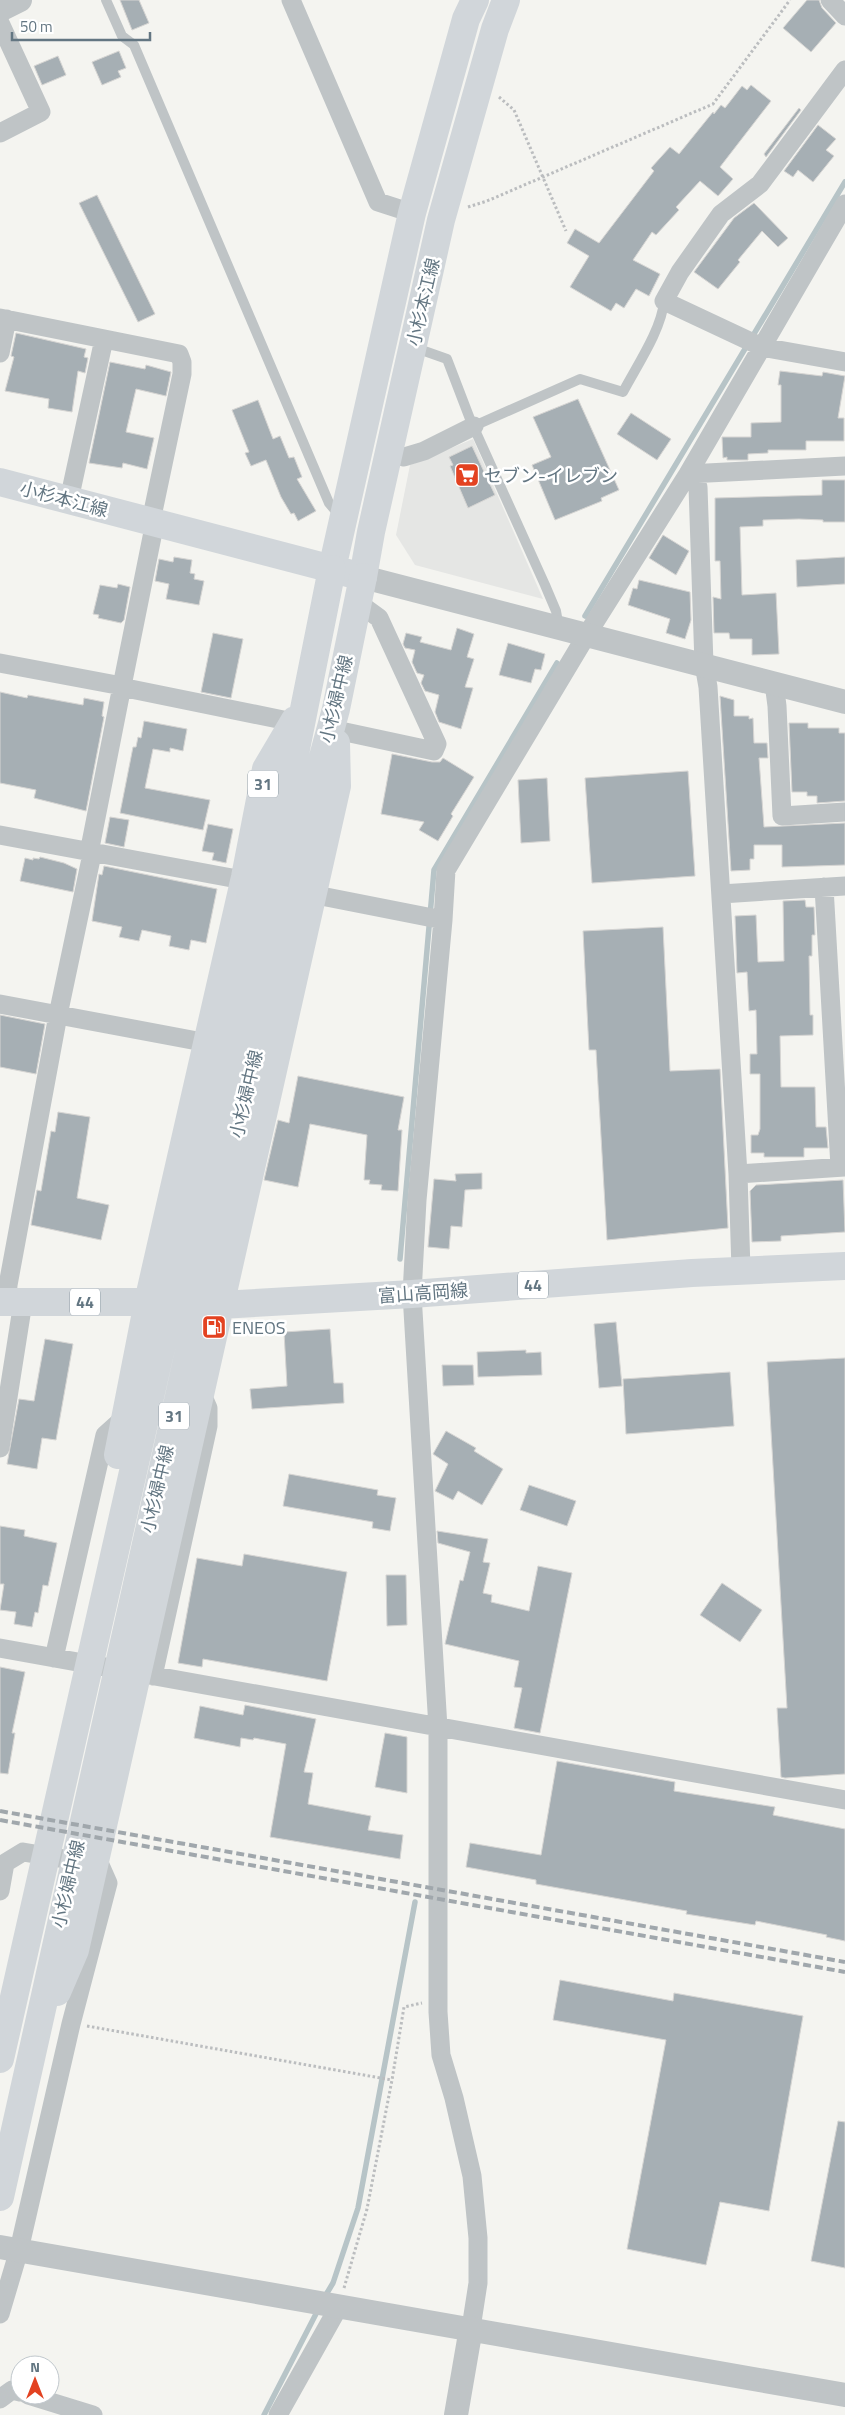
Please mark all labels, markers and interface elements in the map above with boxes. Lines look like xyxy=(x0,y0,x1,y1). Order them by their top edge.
scale bar xyxy=(12,10,150,42)
text: 50 m xyxy=(20,15,53,38)
street label: 小杉本江線 xyxy=(400,255,446,349)
supermarket icon: セブン-イレブン xyxy=(454,462,480,488)
place label: セブン-イレブン xyxy=(484,462,618,489)
street label: 小杉本江線 xyxy=(17,474,111,524)
street label: 小杉婦中線 xyxy=(313,652,359,746)
road number: 31 xyxy=(248,771,278,798)
street label: 小杉婦中線 xyxy=(223,1047,269,1141)
road number: 44 xyxy=(518,1272,548,1298)
street label: 富山高岡線 xyxy=(377,1276,469,1310)
road number: 44 xyxy=(70,1288,100,1315)
fuel station icon: ENEOS xyxy=(201,1314,227,1340)
place label: ENEOS xyxy=(232,1314,286,1341)
road number: 31 xyxy=(159,1402,189,1430)
street label: 小杉婦中線 xyxy=(134,1442,180,1536)
street label: 小杉婦中線 xyxy=(45,1837,91,1931)
north arrow xyxy=(10,2355,60,2405)
text: N xyxy=(30,2356,40,2377)

